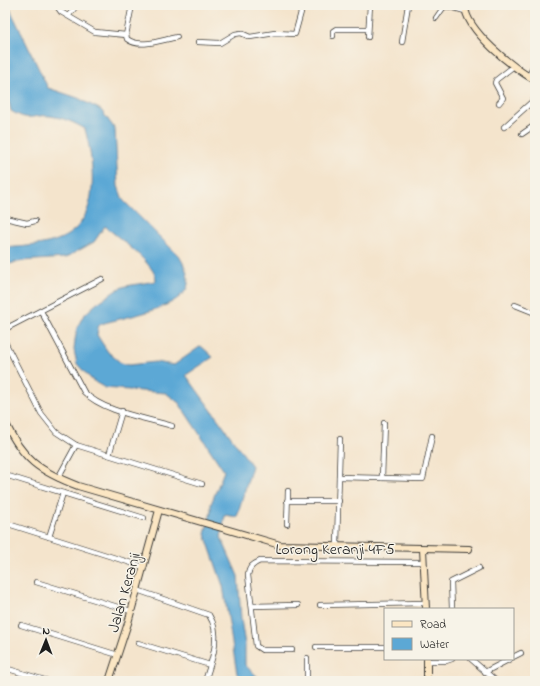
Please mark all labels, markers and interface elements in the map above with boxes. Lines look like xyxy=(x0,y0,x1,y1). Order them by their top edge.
street label: Lorong Keranji 4F5 xyxy=(275,538,395,562)
street label: Jalan Keranji xyxy=(102,550,148,635)
legend xyxy=(384,608,514,660)
text: Road xyxy=(420,616,446,634)
north arrow xyxy=(26,620,66,660)
text: N xyxy=(42,623,50,639)
text: Water xyxy=(420,636,449,654)

